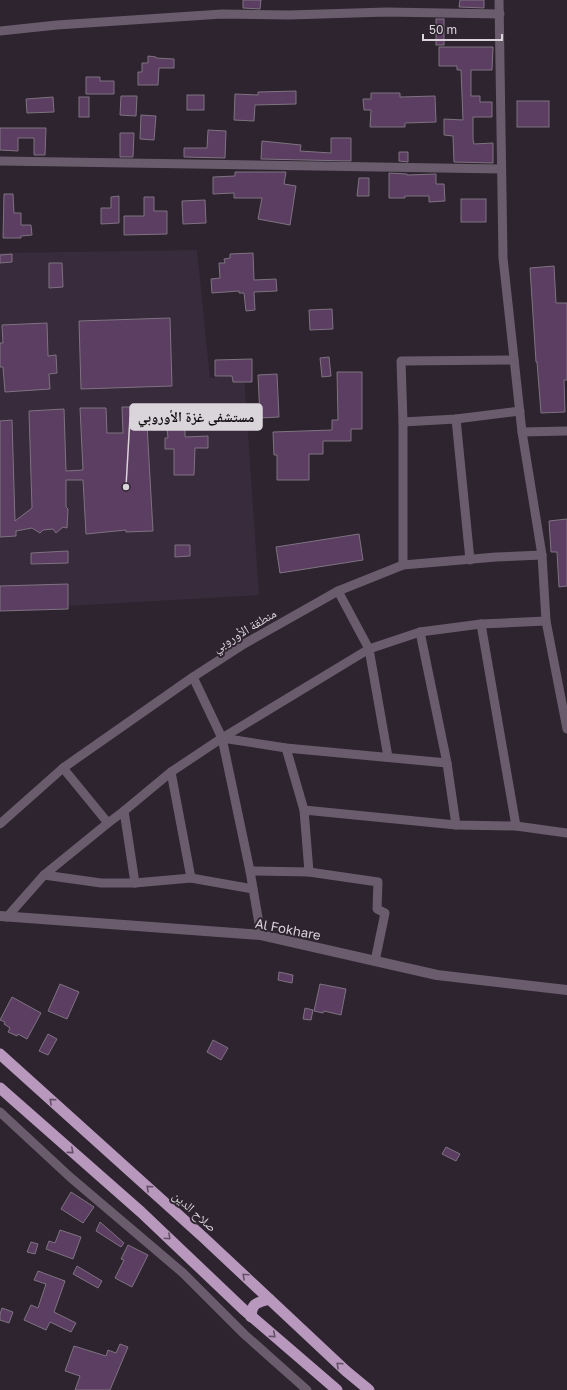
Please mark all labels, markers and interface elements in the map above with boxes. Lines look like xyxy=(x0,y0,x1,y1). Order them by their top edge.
scale bar xyxy=(423,16,502,42)
text: 50 m xyxy=(429,22,457,37)
callout: مستشفى غزة الأوروبي xyxy=(130,404,262,430)
text: مستشفى غزة الأوروبي xyxy=(138,408,254,428)
street label: منطقة الأوروبي xyxy=(209,605,281,658)
street label: Al Fokhare xyxy=(254,915,322,943)
one-way arrow xyxy=(49,1098,57,1106)
one-way arrow xyxy=(66,1146,74,1153)
one-way arrow xyxy=(146,1186,153,1193)
street label: صلاح الدين xyxy=(168,1187,220,1236)
one-way arrow xyxy=(163,1232,171,1240)
one-way arrow xyxy=(242,1273,250,1280)
one-way arrow xyxy=(269,1331,276,1338)
one-way arrow xyxy=(337,1362,344,1369)

